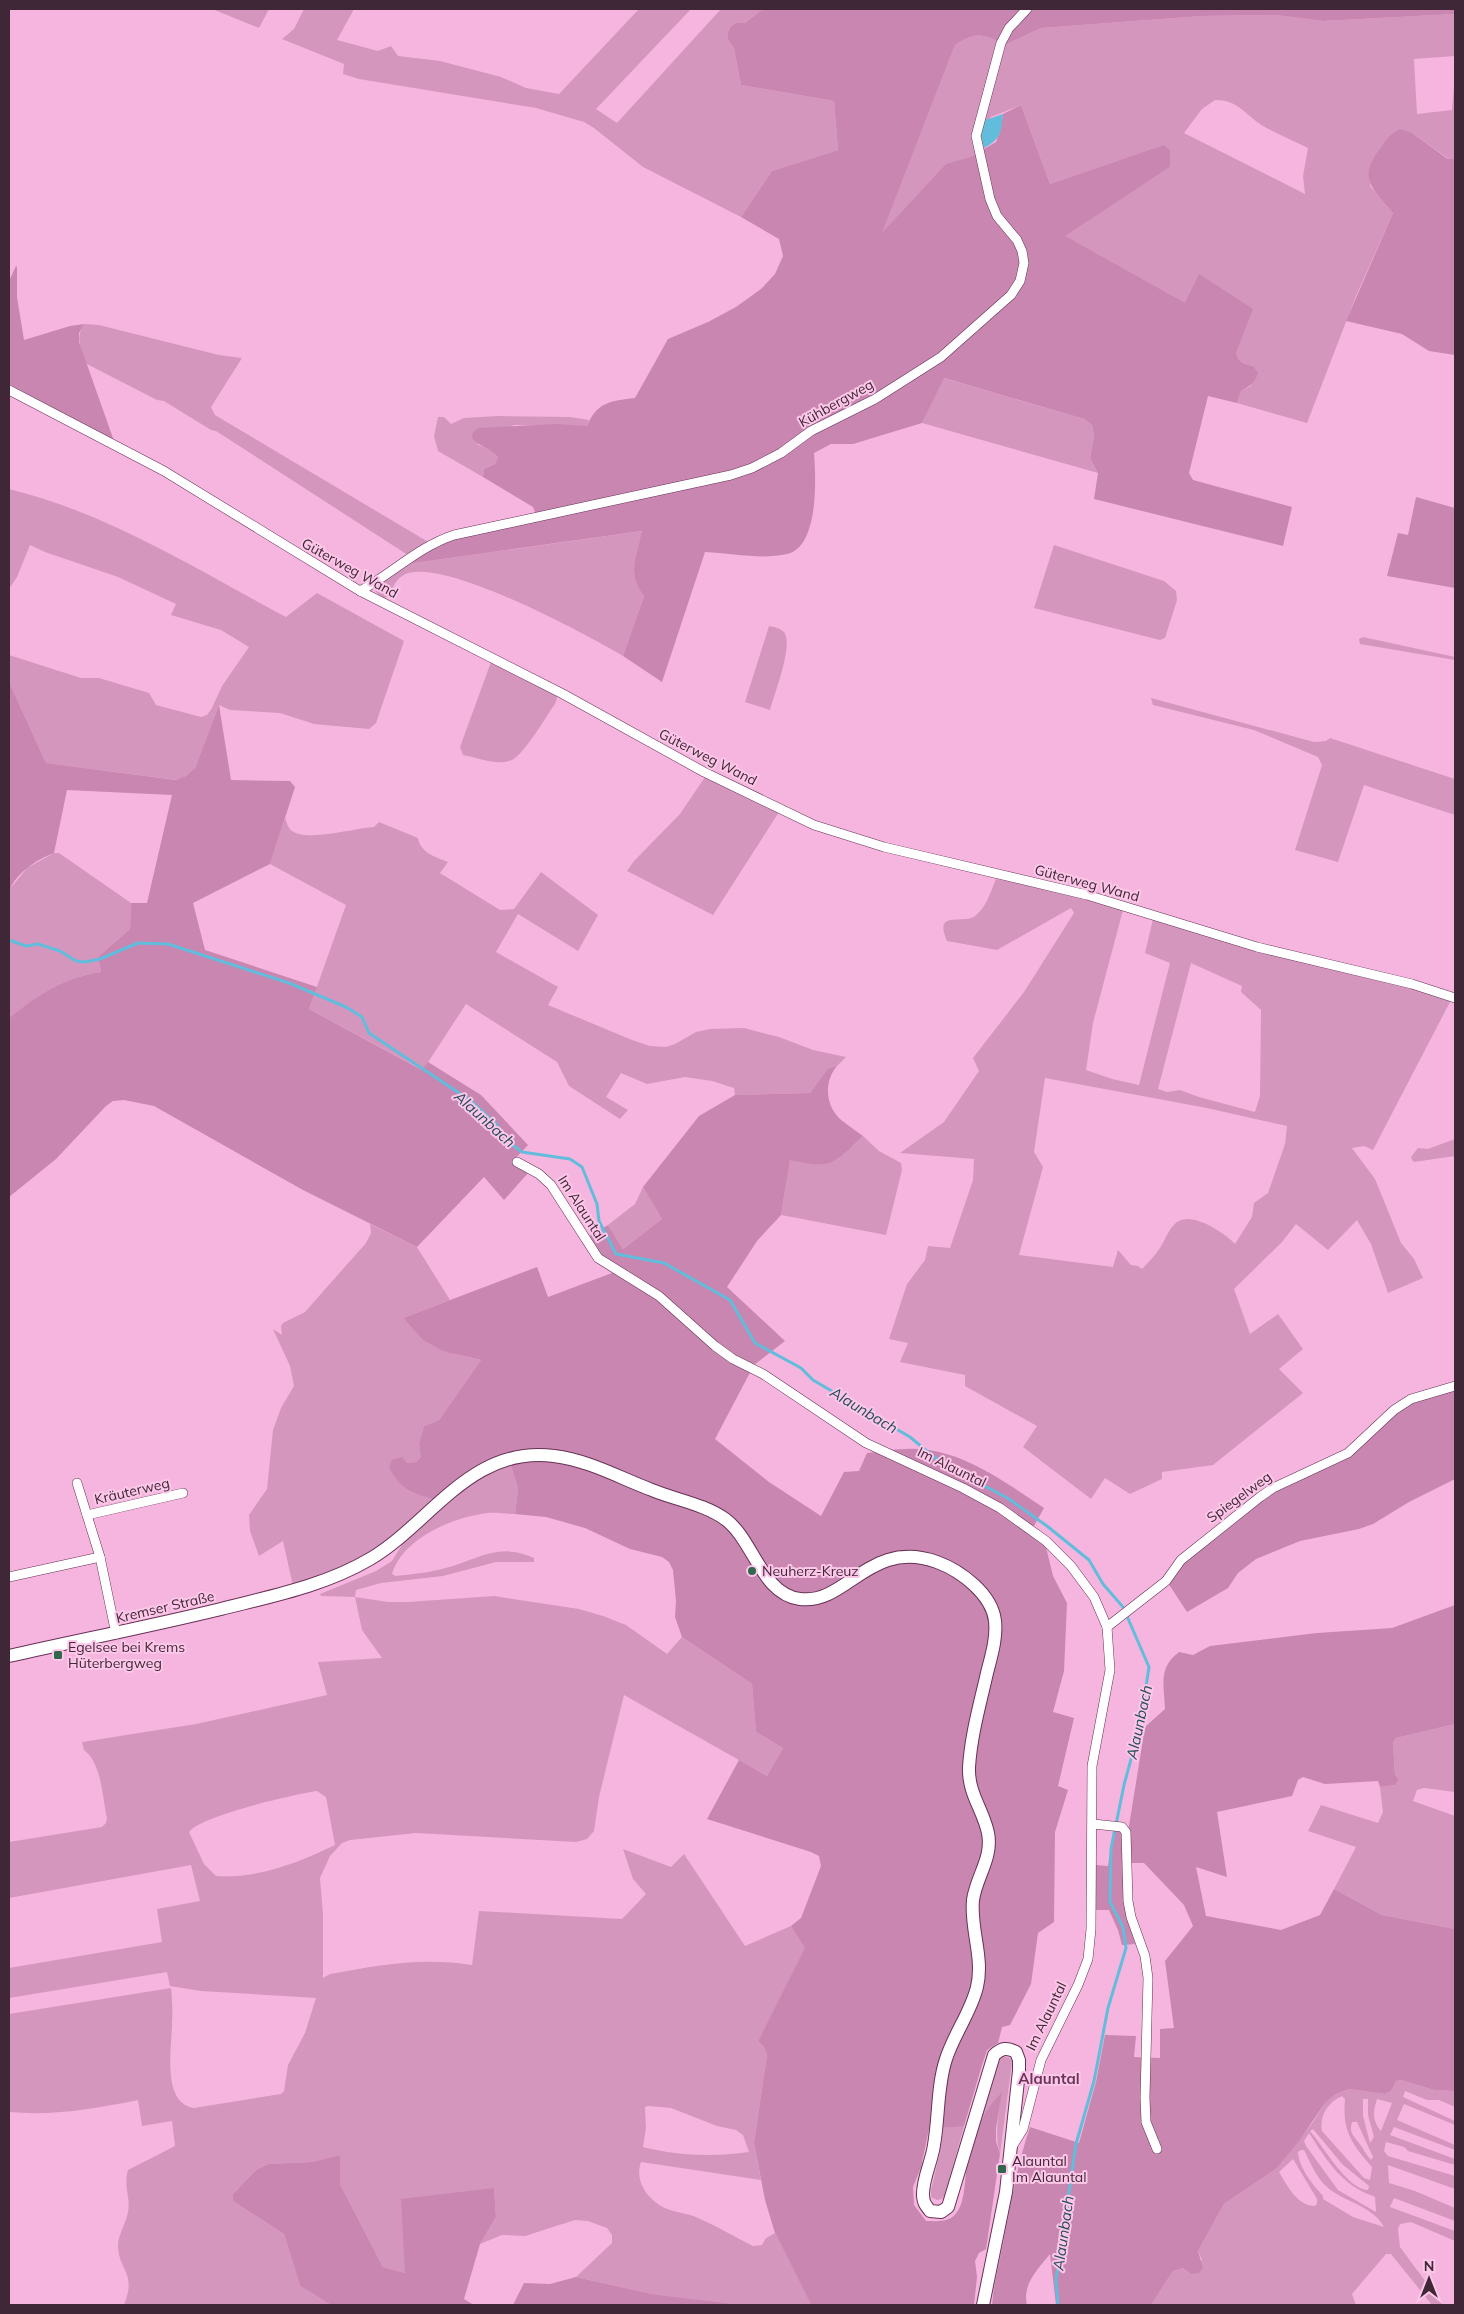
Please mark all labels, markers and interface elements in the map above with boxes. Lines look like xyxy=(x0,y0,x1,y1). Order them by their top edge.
street label: Kühbergweg xyxy=(796,375,876,431)
street label: Güterweg Wand xyxy=(298,534,402,602)
street label: Güterweg Wand xyxy=(656,725,760,789)
street label: Güterweg Wand xyxy=(1033,860,1141,906)
water label: Alaunbach xyxy=(450,1086,519,1151)
street label: Im Alauntal xyxy=(554,1172,610,1244)
water label: Alaunbach xyxy=(826,1382,901,1438)
street label: Im Alauntal xyxy=(915,1443,989,1491)
street label: Spiegelweg xyxy=(1203,1468,1275,1526)
street label: Kräuterweg xyxy=(93,1474,171,1508)
place label: Neuherz-Kreuz xyxy=(762,1562,859,1580)
marker: Neuherz-Kreuz xyxy=(746,1565,758,1577)
street label: Kremser Straße xyxy=(114,1587,216,1627)
place label: Egelsee bei Krems Hüterbergweg xyxy=(68,1638,185,1672)
marker: Egelsee bei Krems Hüterbergweg xyxy=(52,1649,64,1661)
water label: Alaunbach xyxy=(1122,1683,1156,1762)
street label: Im Alauntal xyxy=(1022,1979,1070,2053)
district label: Alauntal xyxy=(1018,2069,1080,2088)
place label: Alauntal Im Alauntal xyxy=(1012,2152,1087,2186)
marker: Alauntal Im Alauntal xyxy=(996,2163,1008,2175)
water label: Alaunbach xyxy=(1048,2194,1078,2273)
north arrow xyxy=(1404,2254,1454,2304)
text: N xyxy=(1424,2257,1434,2275)

